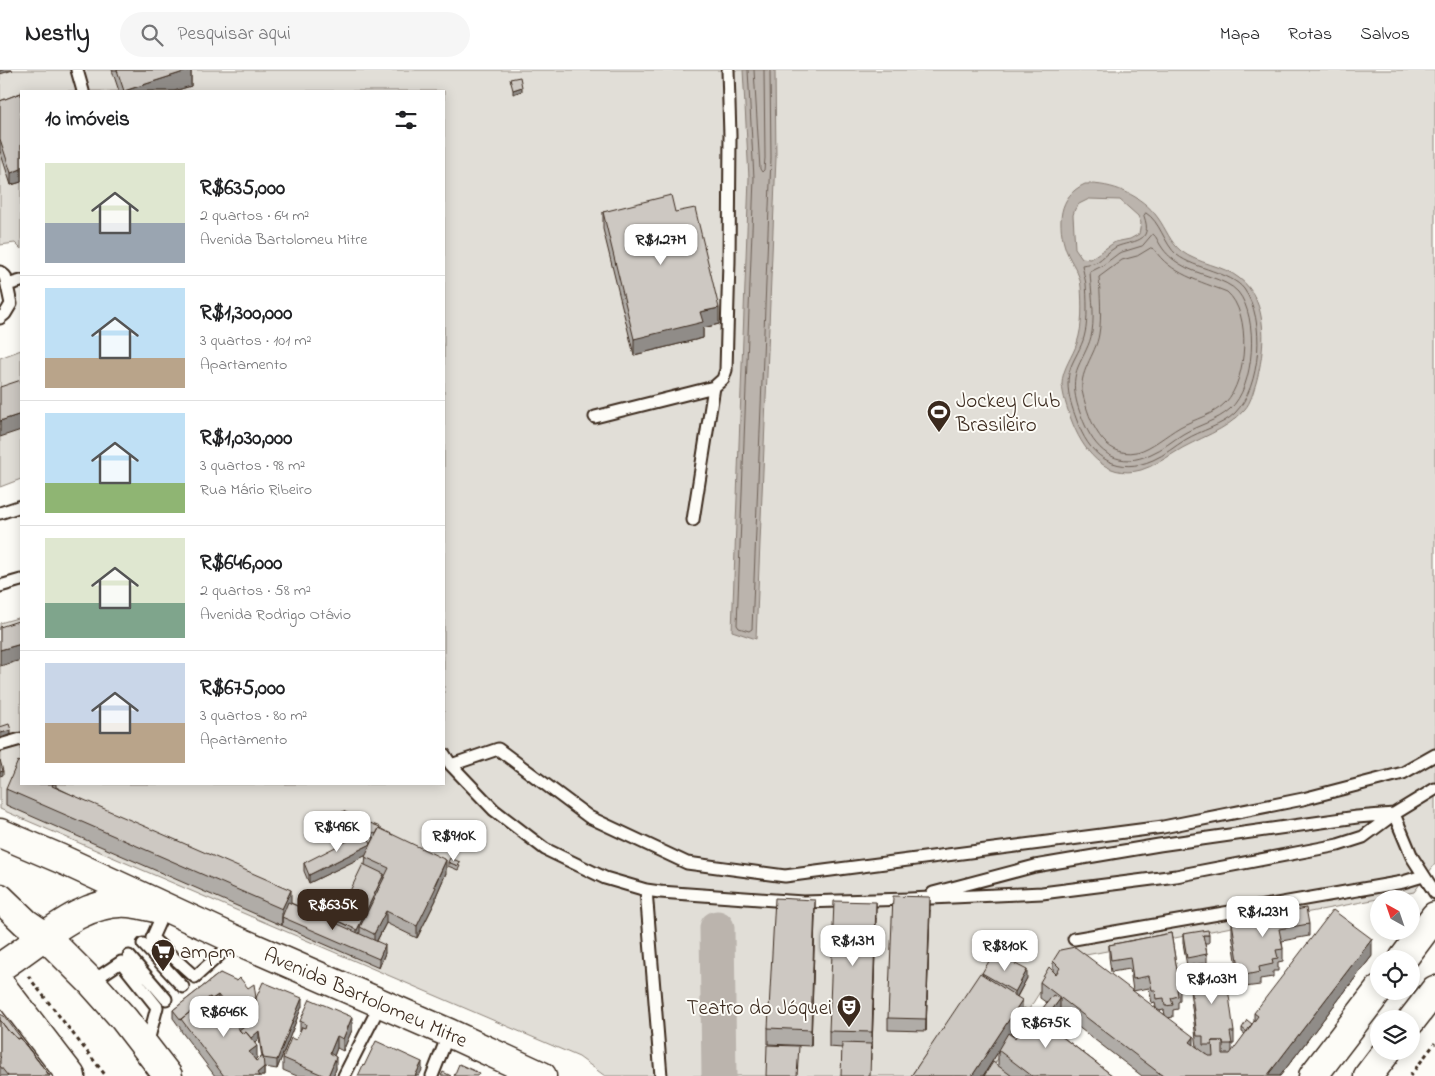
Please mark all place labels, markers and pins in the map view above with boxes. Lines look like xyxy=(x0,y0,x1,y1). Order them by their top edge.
pin: R$1.27M xyxy=(615,224,707,266)
place label: Jockey Club Brasileiro xyxy=(955,387,1060,441)
sports icon: Jockey Club Brasileiro xyxy=(926,399,952,433)
pin: R$496K xyxy=(296,810,378,853)
pin: R$910K xyxy=(413,820,495,862)
pin: R$635K xyxy=(292,888,374,931)
pin: R$1.23M xyxy=(1217,896,1309,938)
pin: R$1.3M xyxy=(812,924,894,967)
pin: R$810K xyxy=(964,930,1046,972)
supermarket icon: ampm xyxy=(150,938,176,972)
place label: ampm xyxy=(180,938,235,968)
pin: R$1.03M xyxy=(1166,962,1258,1005)
place label: Teatro do Jóquei xyxy=(686,994,832,1024)
theatre icon: Teatro do Jóquei xyxy=(836,994,862,1028)
pin: R$646K xyxy=(183,996,265,1038)
pin: R$675K xyxy=(1005,1006,1087,1049)

